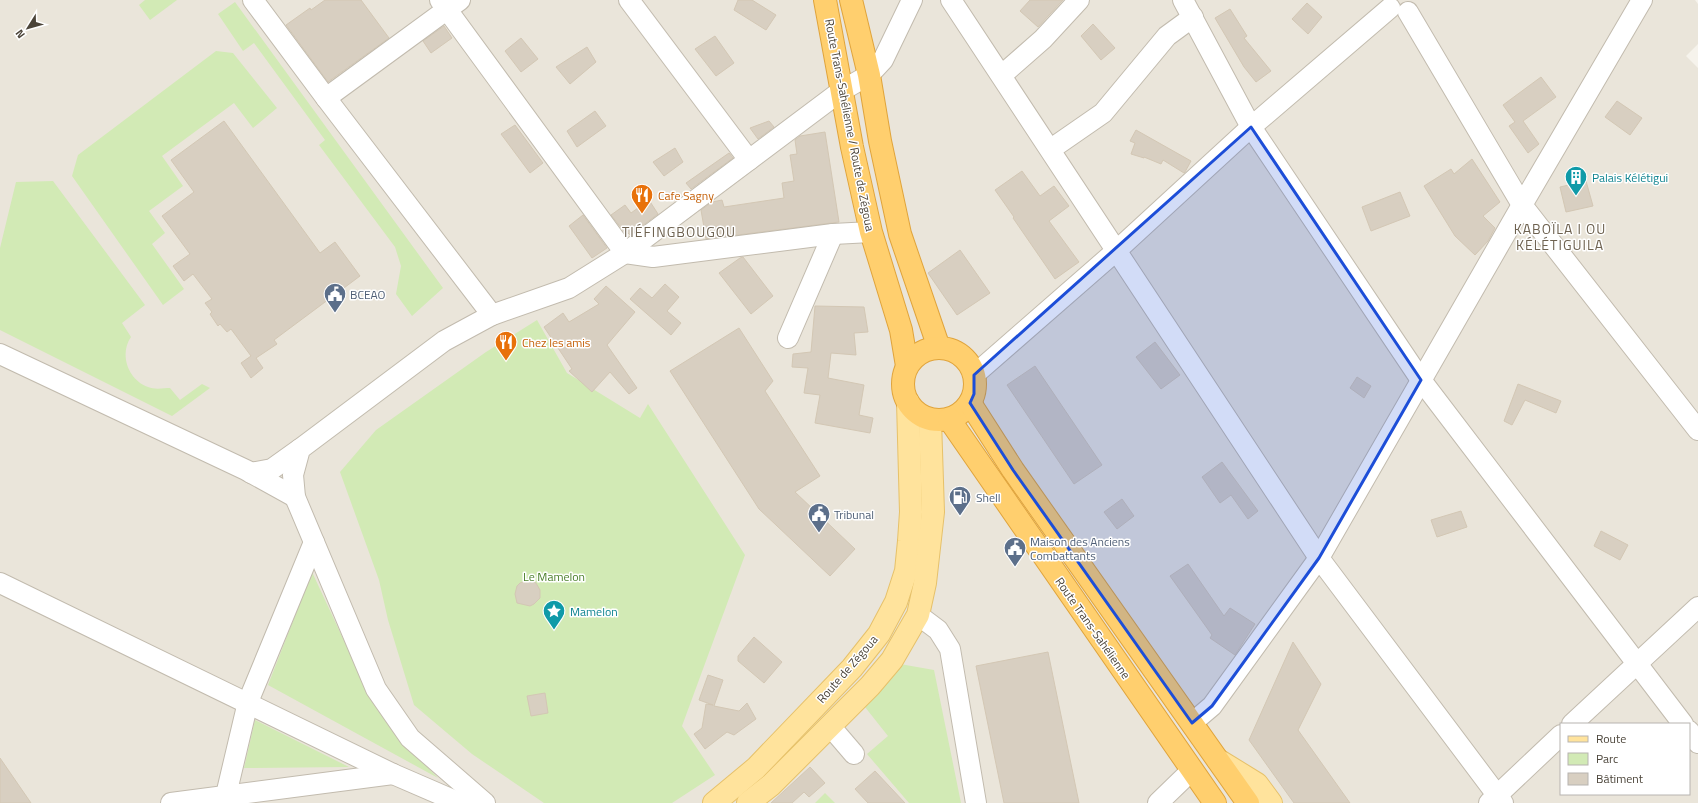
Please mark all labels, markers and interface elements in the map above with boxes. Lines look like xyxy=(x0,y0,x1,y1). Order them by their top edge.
north arrow xyxy=(8,8,48,48)
street label: Route Trans-Sahélienne / Route de Zégoua xyxy=(820,17,880,233)
text: N xyxy=(11,26,29,42)
building icon: Palais Kélétigui xyxy=(1563,164,1589,197)
place label: Palais Kélétigui xyxy=(1592,168,1668,187)
restaurant icon: Cafe Sagny xyxy=(629,182,655,215)
place label: Cafe Sagny xyxy=(658,186,714,205)
district label: KABOÏLA I OU KÉLÉTIGUILA xyxy=(1514,218,1606,255)
district label: TIÉFINGBOUGOU xyxy=(622,221,736,242)
public building icon: BCEAO xyxy=(322,281,348,314)
place label: BCEAO xyxy=(350,285,386,304)
restaurant icon: Chez les amis xyxy=(493,329,519,362)
place label: Chez les amis xyxy=(522,333,591,352)
fuel station icon: Shell xyxy=(947,484,973,517)
place label: Shell xyxy=(976,488,1001,507)
public building icon: Tribunal xyxy=(806,501,832,534)
place label: Tribunal xyxy=(834,505,874,524)
place label: Maison des Anciens Combattants xyxy=(1030,532,1130,565)
public building icon: Maison des Anciens Combattants xyxy=(1002,535,1028,568)
park label: Le Mamelon xyxy=(523,567,585,586)
street label: Route Trans-Sahélienne xyxy=(1051,573,1135,683)
place icon: Mamelon xyxy=(541,598,567,631)
place label: Mamelon xyxy=(570,602,618,621)
street label: Route de Zégoua xyxy=(812,631,882,707)
legend xyxy=(1560,723,1690,795)
text: Route xyxy=(1596,729,1626,748)
text: Parc xyxy=(1596,749,1618,768)
text: Bâtiment xyxy=(1596,769,1644,788)

